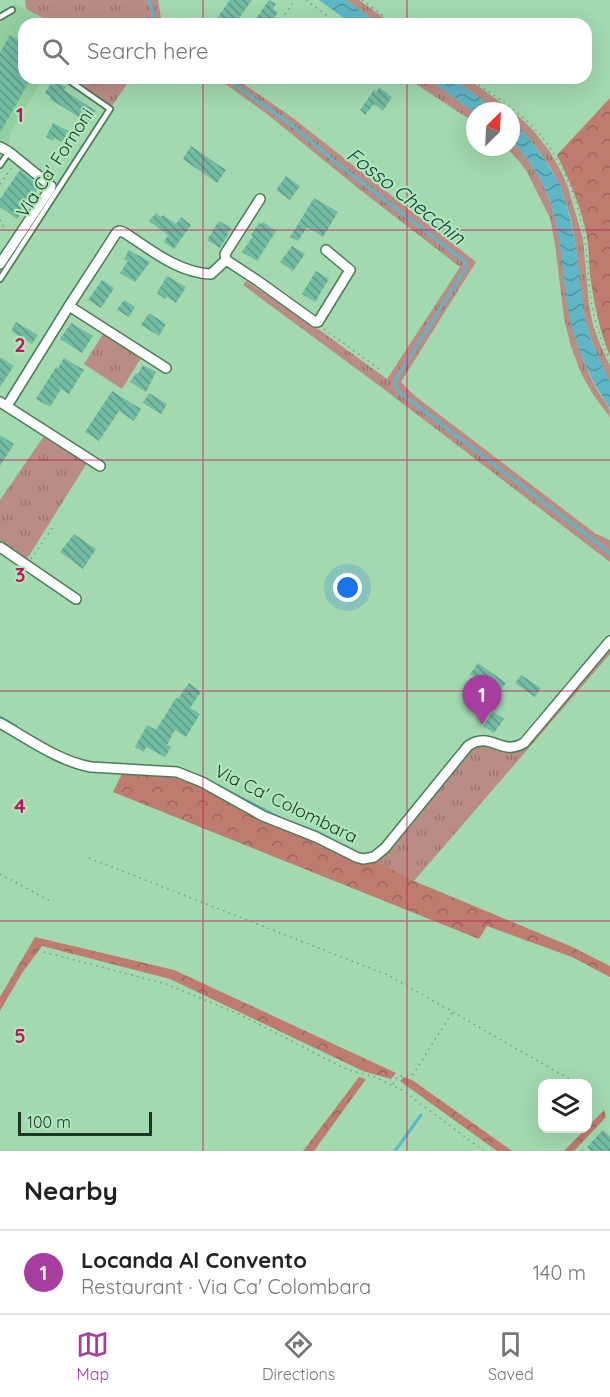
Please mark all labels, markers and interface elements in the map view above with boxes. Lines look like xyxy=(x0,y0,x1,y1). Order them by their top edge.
search box xyxy=(18,18,592,84)
icon: search xyxy=(39,35,72,68)
text: Search here xyxy=(87,37,208,65)
text: 1 xyxy=(16,102,24,127)
north arrow xyxy=(466,102,520,156)
street label: Via Ca' Fornoni xyxy=(11,104,99,222)
water label: Fosso Checchin xyxy=(342,142,471,250)
text: 2 xyxy=(14,332,26,357)
text: 3 xyxy=(15,562,25,587)
your location xyxy=(333,573,362,602)
pin: 1 xyxy=(462,676,502,725)
street label: Via Ca' Colombara xyxy=(211,759,361,848)
text: 4 xyxy=(14,793,26,818)
text: 5 xyxy=(14,1023,26,1048)
map controls xyxy=(538,1079,592,1133)
button: layers xyxy=(538,1079,592,1133)
scale bar xyxy=(18,1109,152,1136)
text: 100 m xyxy=(27,1112,71,1132)
text: Nearby xyxy=(24,1174,118,1207)
text: Locanda Al Convento xyxy=(81,1246,307,1274)
text: 1 xyxy=(40,1260,47,1285)
text: 140 m xyxy=(533,1260,586,1285)
text: Restaurant · Via Ca' Colombara xyxy=(81,1274,371,1299)
tab: Map xyxy=(76,1328,109,1384)
tab: Directions xyxy=(262,1328,335,1384)
tab: Saved xyxy=(488,1328,534,1384)

